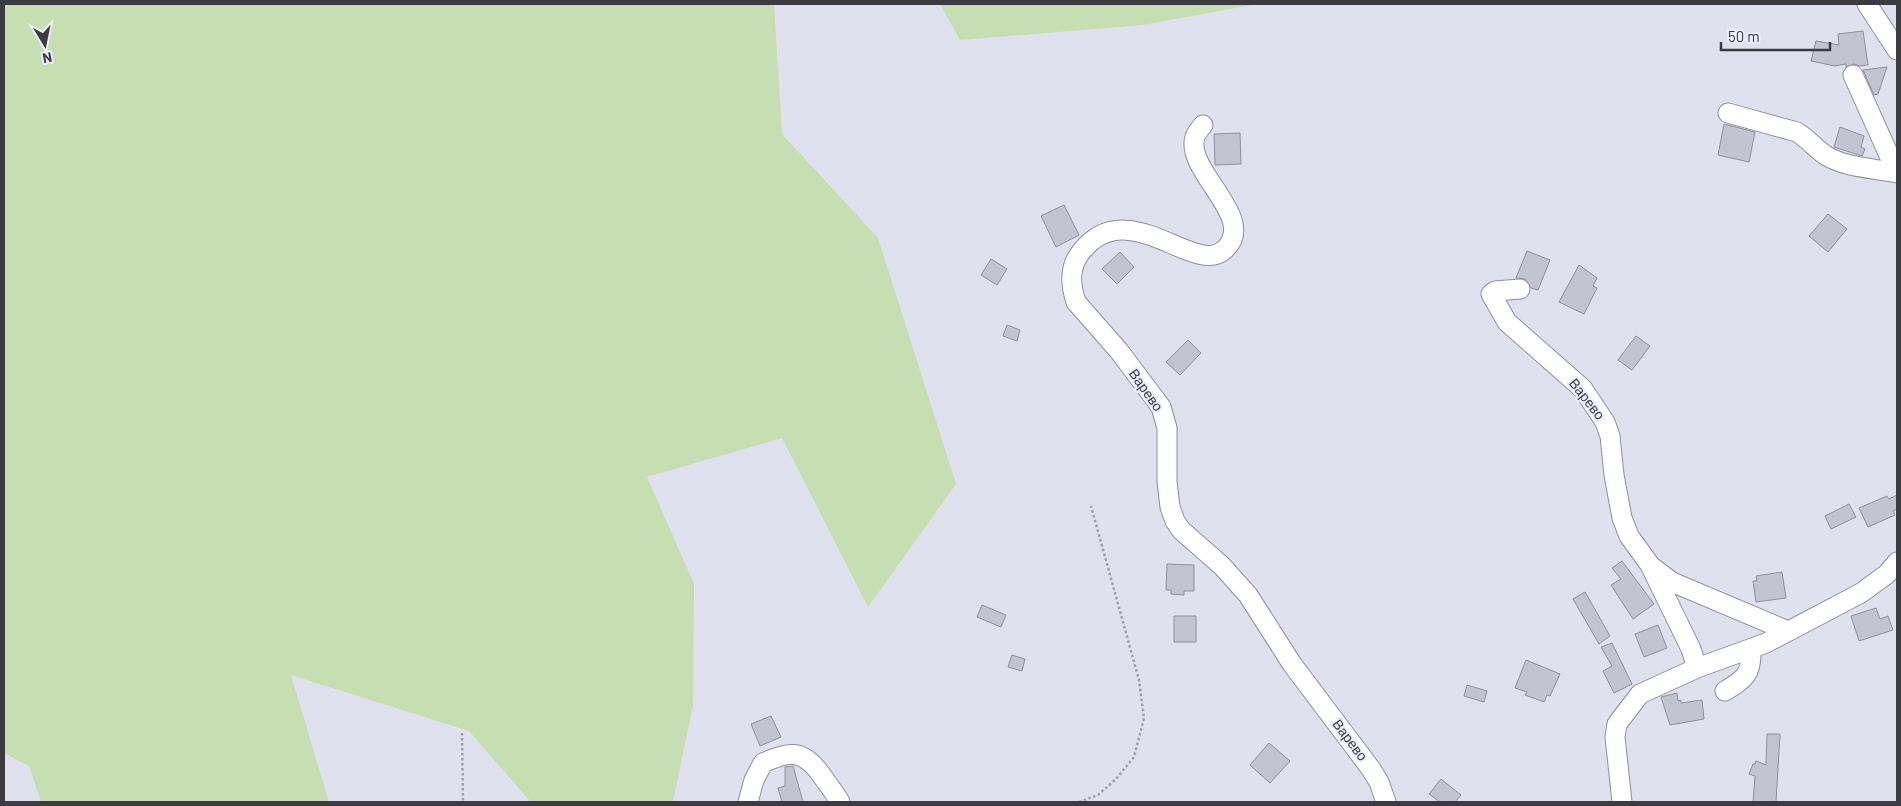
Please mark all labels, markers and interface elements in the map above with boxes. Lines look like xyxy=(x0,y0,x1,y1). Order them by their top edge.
north arrow xyxy=(20,20,70,70)
scale bar xyxy=(1721,20,1830,52)
text: 50 m xyxy=(1728,27,1760,45)
text: N xyxy=(41,49,53,67)
street label: Варево xyxy=(1126,365,1167,414)
street label: Варево xyxy=(1566,375,1609,423)
street label: Варево xyxy=(1329,716,1372,764)

